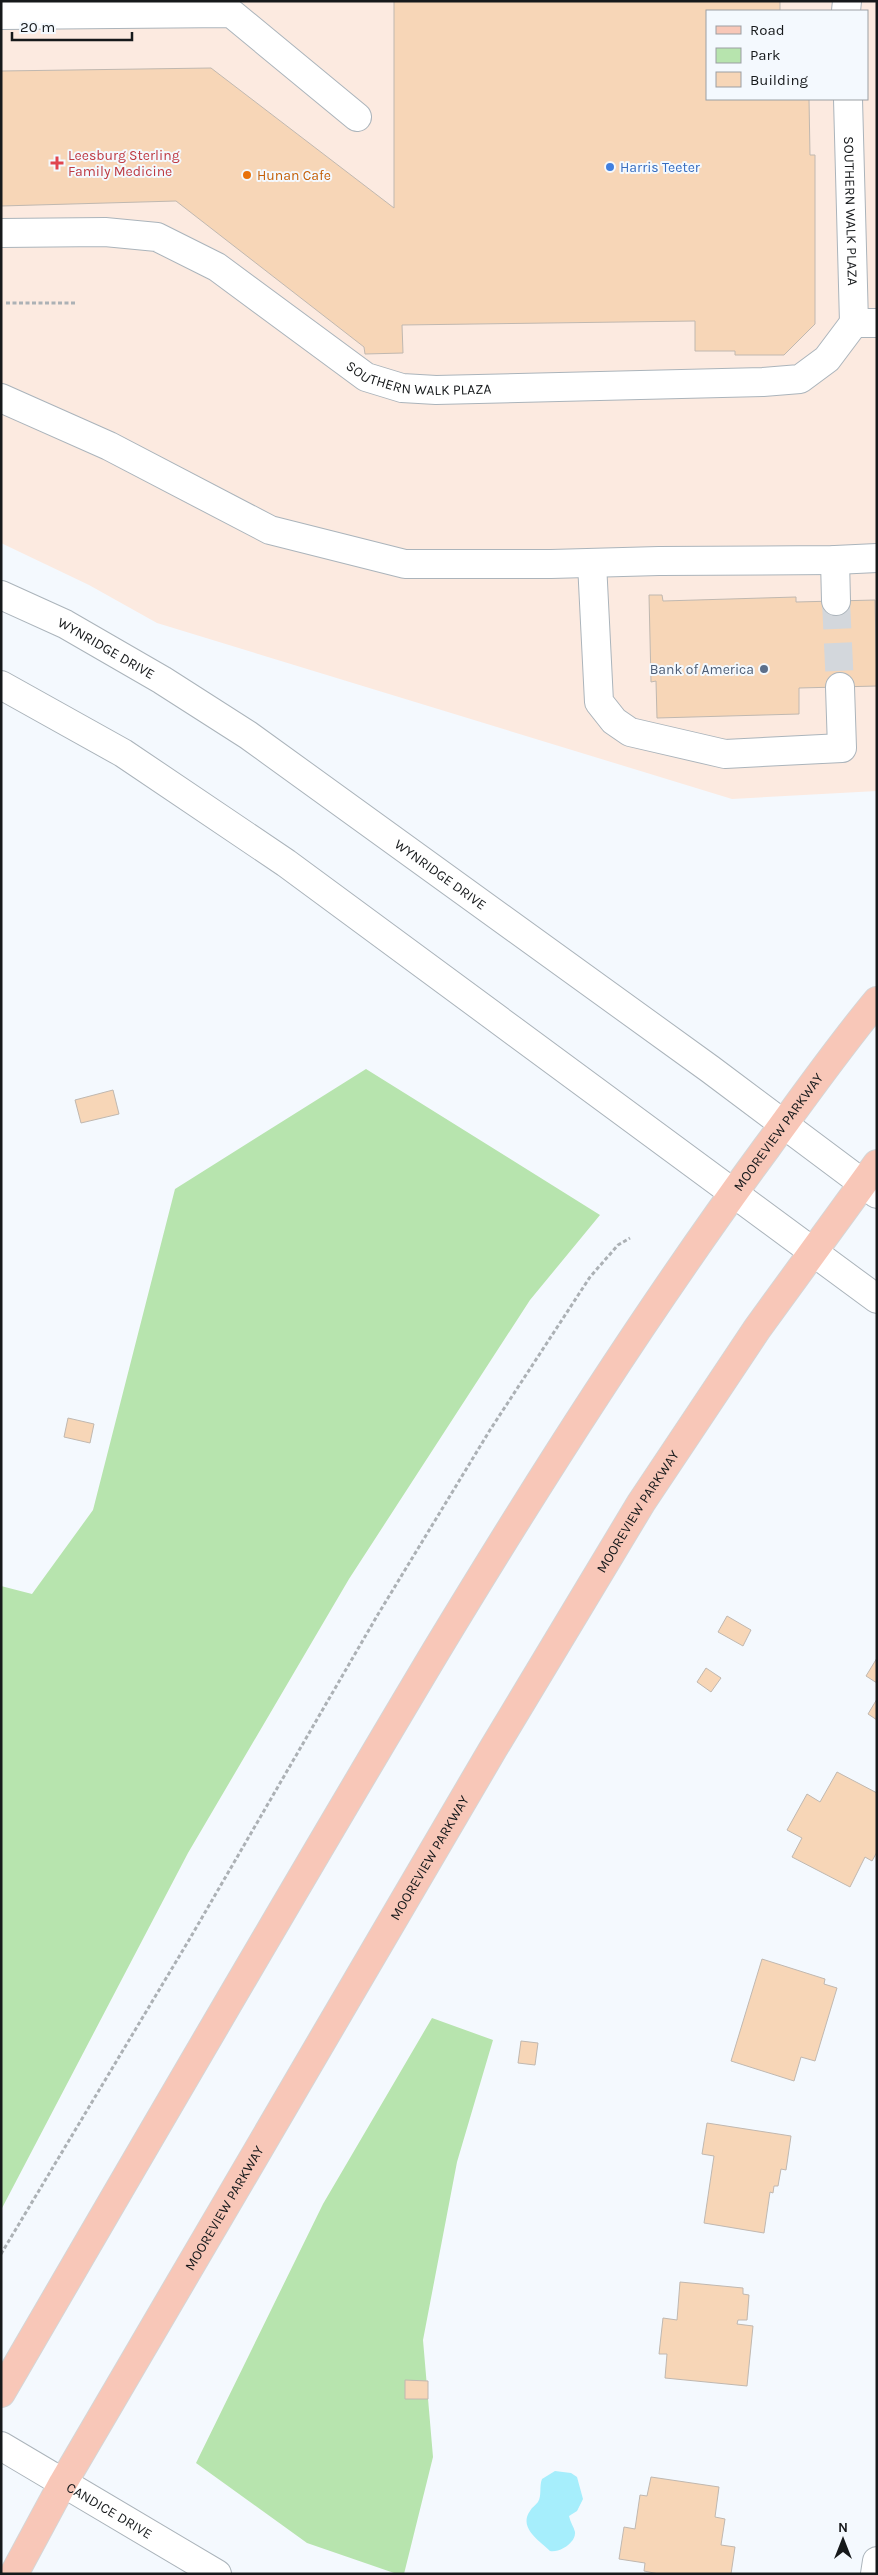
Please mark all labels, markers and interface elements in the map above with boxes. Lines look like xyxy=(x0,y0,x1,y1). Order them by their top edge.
scale bar xyxy=(12,10,132,42)
legend xyxy=(706,10,868,100)
text: 20 m xyxy=(20,18,55,36)
text: Road xyxy=(750,21,785,39)
text: Park xyxy=(750,46,780,64)
text: Building xyxy=(750,71,808,89)
street label: SOUTHERN WALK PLAZA xyxy=(840,136,861,286)
place label: Leesburg Sterling Family Medicine xyxy=(68,147,180,180)
marker: Leesburg Sterling Family Medicine xyxy=(50,156,64,170)
place label: Harris Teeter xyxy=(620,159,701,176)
marker: Harris Teeter xyxy=(604,161,616,173)
place label: Hunan Cafe xyxy=(257,167,331,184)
marker: Hunan Cafe xyxy=(241,169,253,181)
street label: SOUTHERN WALK PLAZA xyxy=(343,357,492,399)
street label: WYNRIDGE DRIVE xyxy=(55,613,158,683)
place label: Bank of America xyxy=(650,661,754,678)
marker: Bank of America xyxy=(758,663,770,675)
street label: WYNRIDGE DRIVE xyxy=(391,835,490,913)
street label: MOOREVIEW PARKWAY xyxy=(729,1069,827,1194)
street label: MOOREVIEW PARKWAY xyxy=(592,1447,682,1576)
street label: MOOREVIEW PARKWAY xyxy=(386,1792,473,1923)
street label: MOOREVIEW PARKWAY xyxy=(181,2142,267,2274)
street label: CANDICE DRIVE xyxy=(63,2478,155,2542)
north arrow xyxy=(818,2515,868,2565)
text: N xyxy=(838,2519,848,2536)

